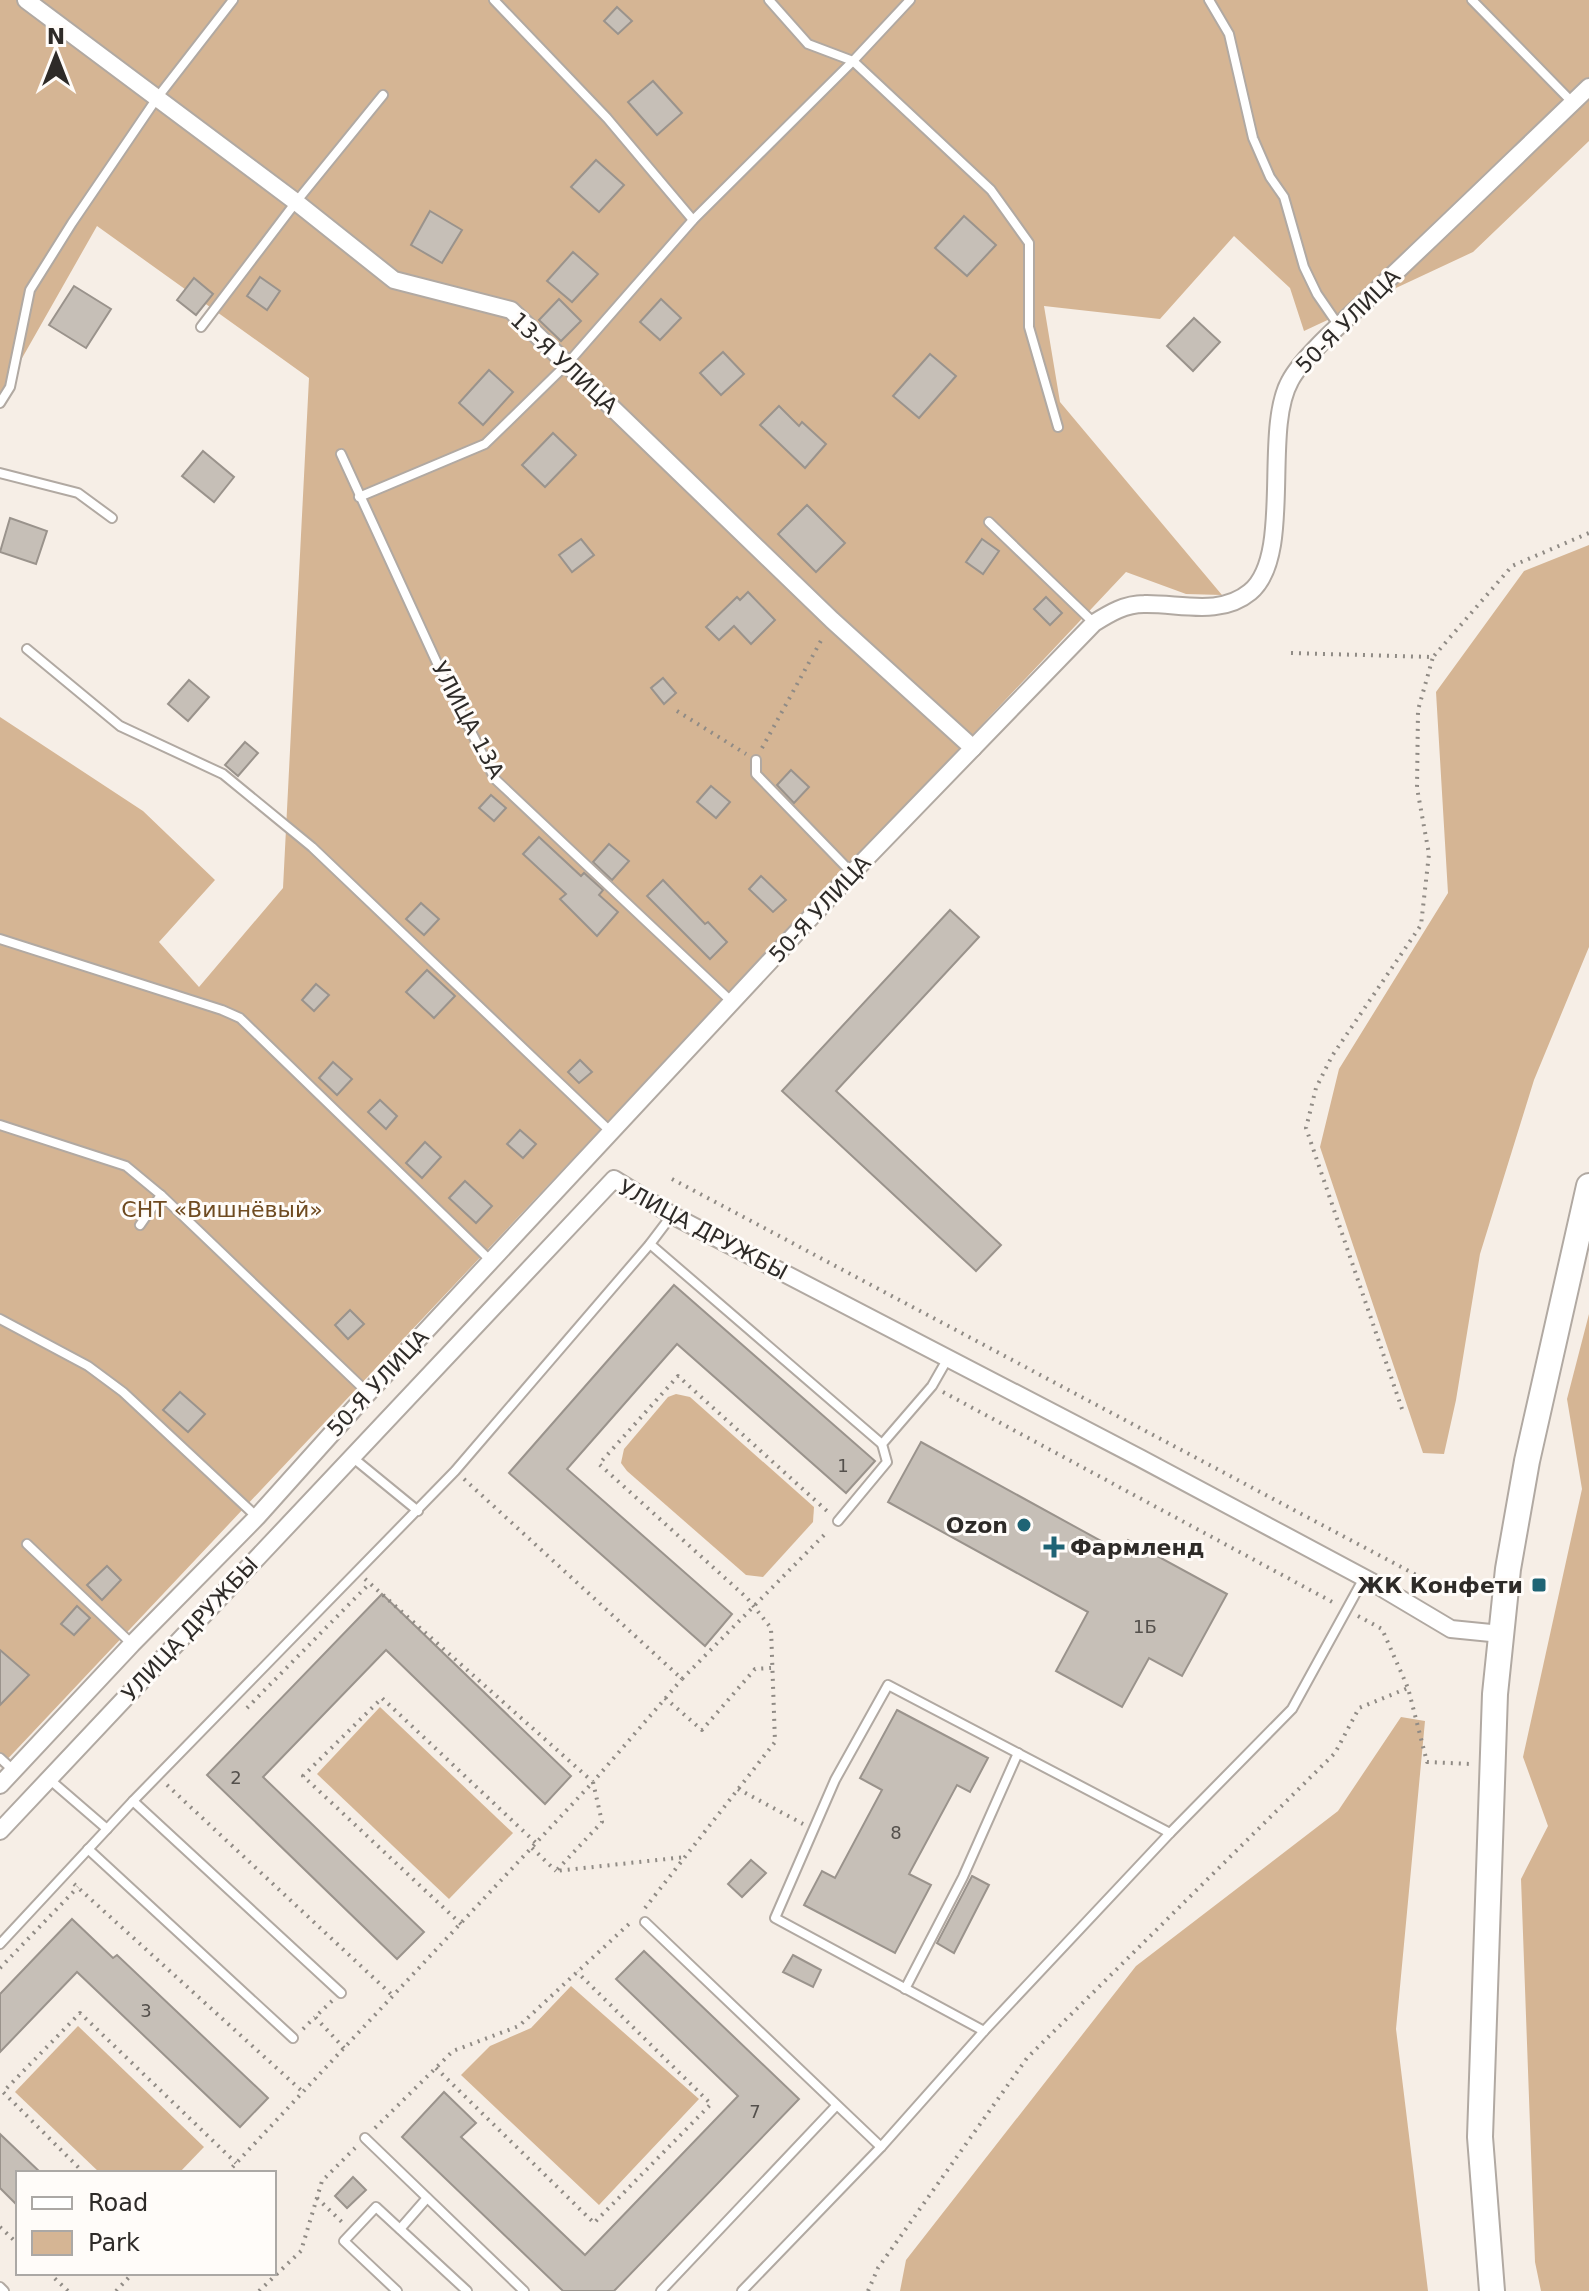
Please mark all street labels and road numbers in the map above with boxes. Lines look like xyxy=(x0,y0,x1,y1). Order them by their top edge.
street label: 50-Я УЛИЦА xyxy=(1291,264,1405,378)
street label: 13-Я УЛИЦА xyxy=(505,307,623,419)
street label: УЛИЦА 13А xyxy=(427,657,509,783)
street label: 50-Я УЛИЦА xyxy=(764,850,876,968)
street label: УЛИЦА ДРУЖБЫ xyxy=(614,1175,792,1285)
street label: 50-Я УЛИЦА xyxy=(322,1324,434,1442)
street label: УЛИЦА ДРУЖБЫ xyxy=(117,1552,263,1706)

